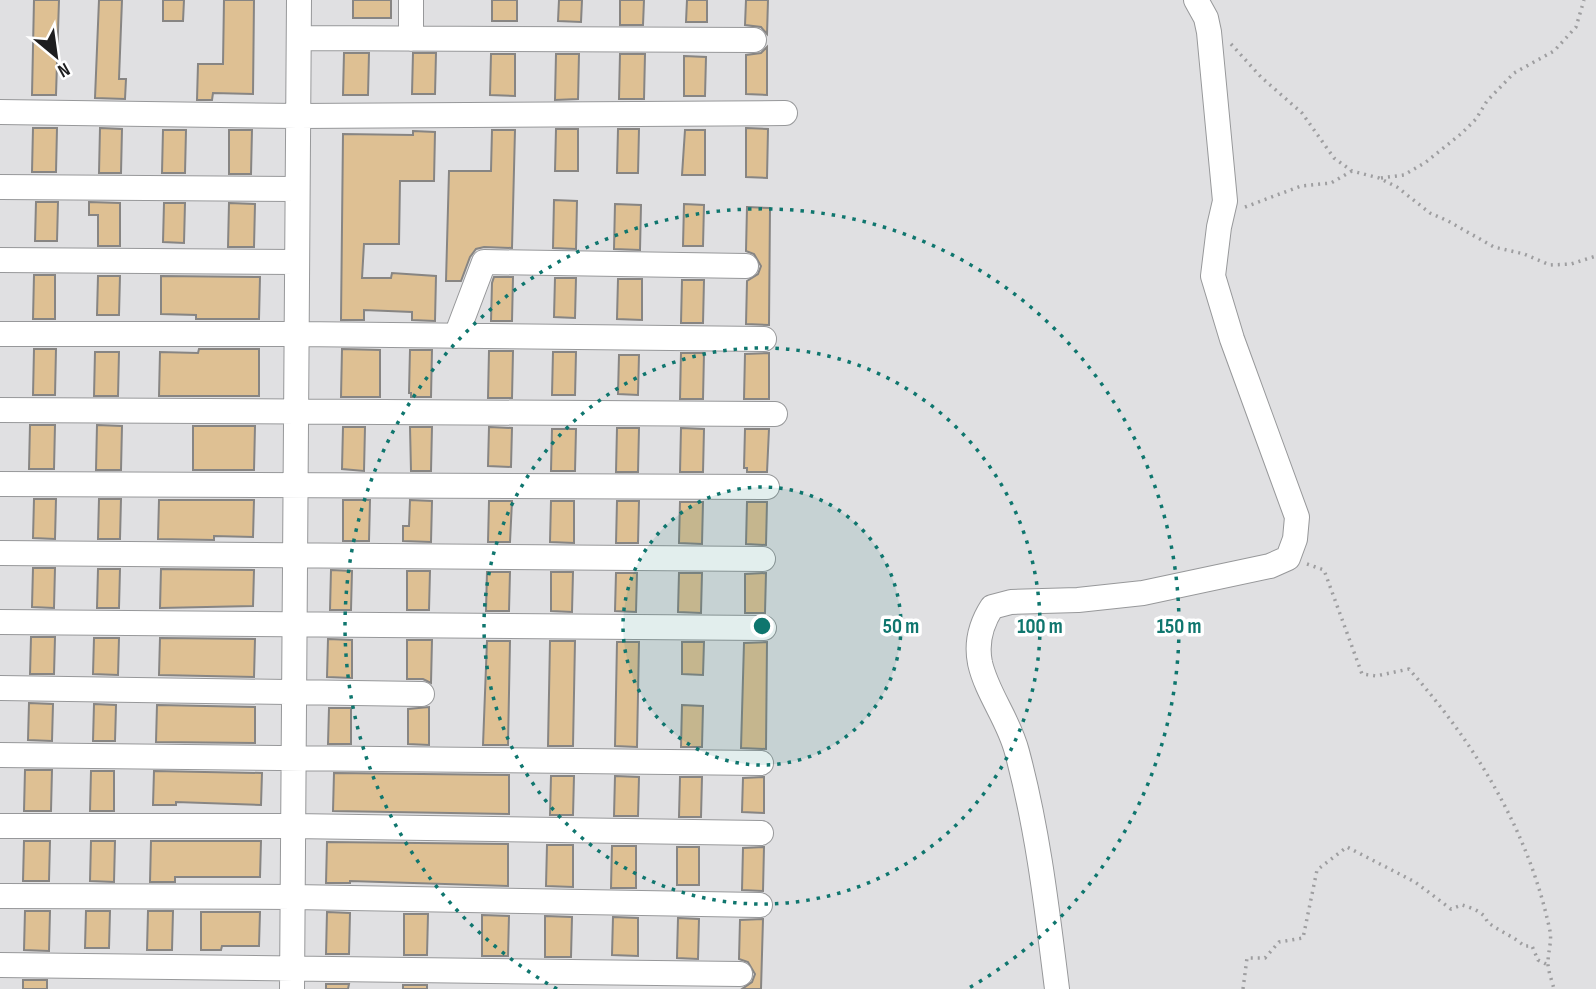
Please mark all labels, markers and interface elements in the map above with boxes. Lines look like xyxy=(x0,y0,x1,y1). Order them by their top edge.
north arrow xyxy=(21,21,91,91)
text: N xyxy=(53,57,74,82)
centre of rings xyxy=(750,614,774,638)
text: 50 m xyxy=(883,614,919,639)
text: 100 m xyxy=(1017,614,1063,639)
text: 150 m xyxy=(1157,614,1201,639)

